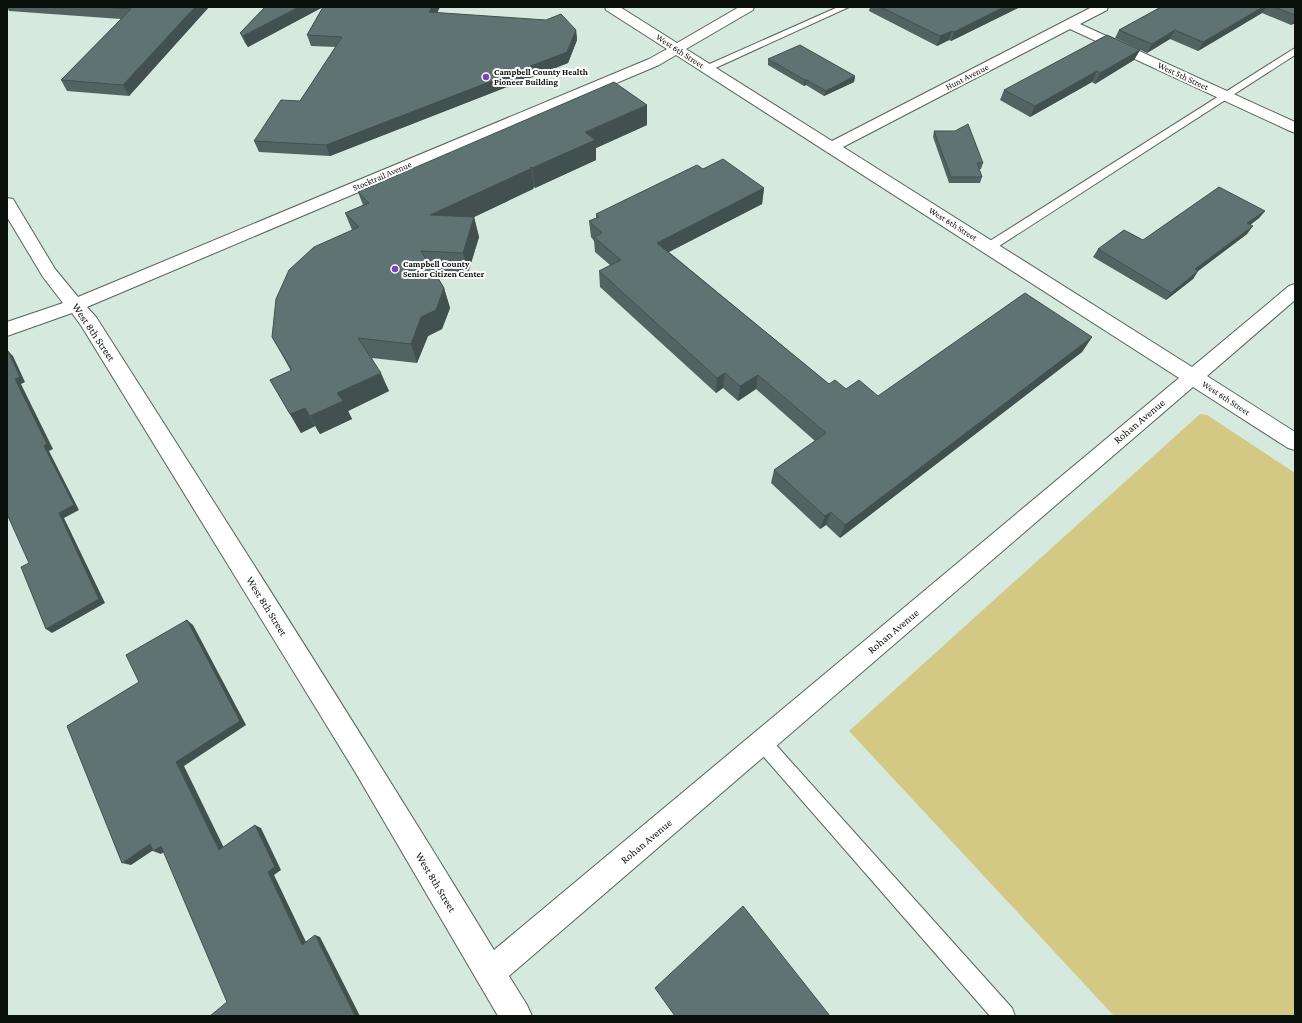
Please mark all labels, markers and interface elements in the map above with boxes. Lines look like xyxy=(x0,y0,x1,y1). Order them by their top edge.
street label: West 6th Street xyxy=(654,32,707,71)
street label: West 5th Street xyxy=(1156,60,1211,93)
street label: Hunt Avenue xyxy=(944,62,990,92)
place label: Campbell County Health Pioneer Building xyxy=(494,67,589,87)
marker: Campbell County Health Pioneer Building xyxy=(481,72,491,82)
street label: Stocktrail Avenue xyxy=(351,159,413,193)
street label: West 6th Street xyxy=(927,205,980,243)
place label: Campbell County Senior Citizen Center xyxy=(403,259,485,279)
marker: Campbell County Senior Citizen Center xyxy=(390,264,400,274)
street label: West 8th Street xyxy=(70,301,118,364)
street label: West 6th Street xyxy=(1200,379,1253,418)
street label: Rohan Avenue xyxy=(1111,396,1167,446)
street label: West 8th Street xyxy=(244,574,290,638)
street label: Rohan Avenue xyxy=(865,606,921,656)
street label: Rohan Avenue xyxy=(618,816,674,866)
street label: West 8th Street xyxy=(413,850,459,914)

